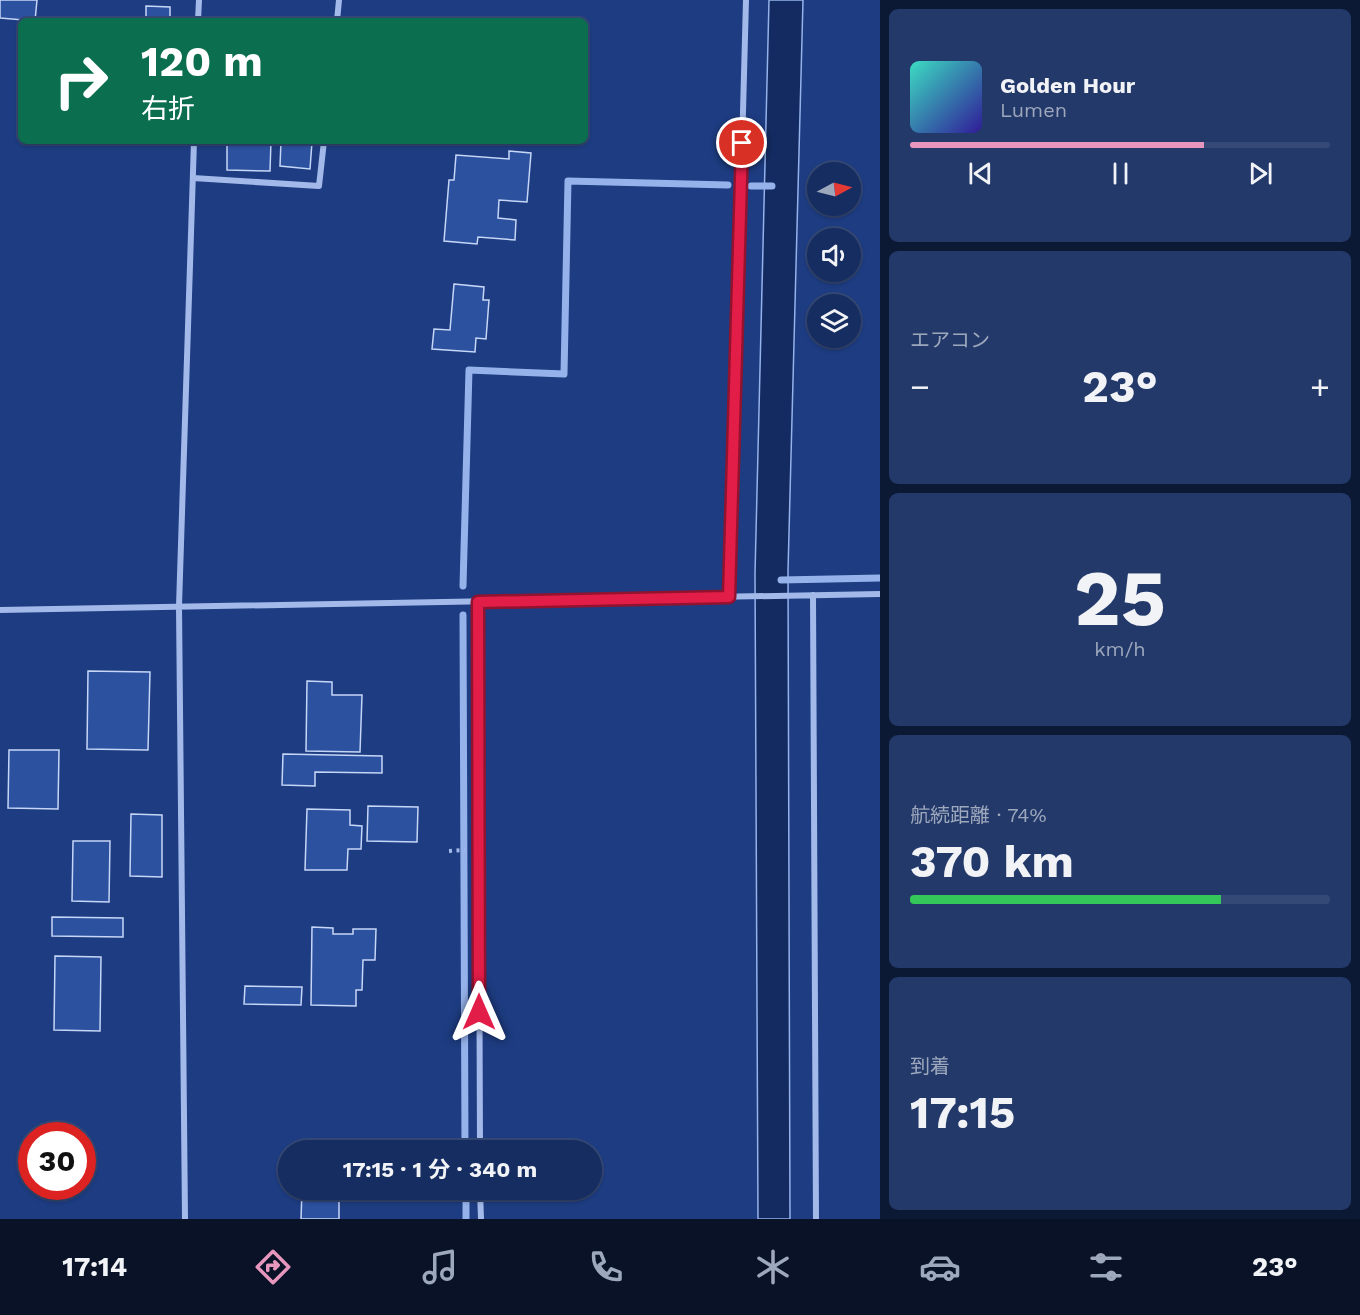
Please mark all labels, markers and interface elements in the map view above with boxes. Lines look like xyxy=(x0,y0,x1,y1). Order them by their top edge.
text: 120 m xyxy=(141,37,263,86)
icon: right xyxy=(42,42,120,120)
text: Golden Hour xyxy=(1000,73,1135,98)
text: 右折 xyxy=(141,93,195,125)
text: Lumen xyxy=(1000,98,1067,122)
pin xyxy=(716,117,767,168)
icon: arrive xyxy=(725,126,758,159)
icon: previous xyxy=(964,157,997,190)
icon: pause xyxy=(1104,157,1137,190)
icon: next xyxy=(1244,157,1277,190)
north arrow xyxy=(807,162,861,216)
map controls xyxy=(807,162,861,348)
button: sound xyxy=(807,228,861,282)
button: layers xyxy=(807,294,861,348)
text: エアコン xyxy=(910,328,990,352)
text: 23° xyxy=(1082,360,1158,413)
text: − xyxy=(910,367,930,406)
text: + xyxy=(1310,367,1330,406)
text: 25 xyxy=(1074,552,1166,644)
text: km/h xyxy=(1094,637,1146,661)
text: 航続距離 · 74% xyxy=(910,803,1047,827)
text: 370 km xyxy=(910,835,1074,888)
position arrow xyxy=(447,980,511,1044)
text: 到着 xyxy=(910,1054,950,1078)
text: 17:15 xyxy=(910,1086,1015,1139)
speed limit sign: 30 xyxy=(18,1122,96,1200)
text: 17:15 · 1 分 · 340 m xyxy=(343,1157,537,1182)
icon: directions xyxy=(252,1246,294,1288)
icon: music xyxy=(419,1246,461,1288)
icon: phone xyxy=(585,1246,627,1288)
icon: climate xyxy=(752,1246,794,1288)
icon: car xyxy=(919,1246,961,1288)
icon: filters xyxy=(1085,1246,1127,1288)
text: 17:14 xyxy=(62,1251,127,1283)
text: 23° xyxy=(1252,1251,1298,1283)

